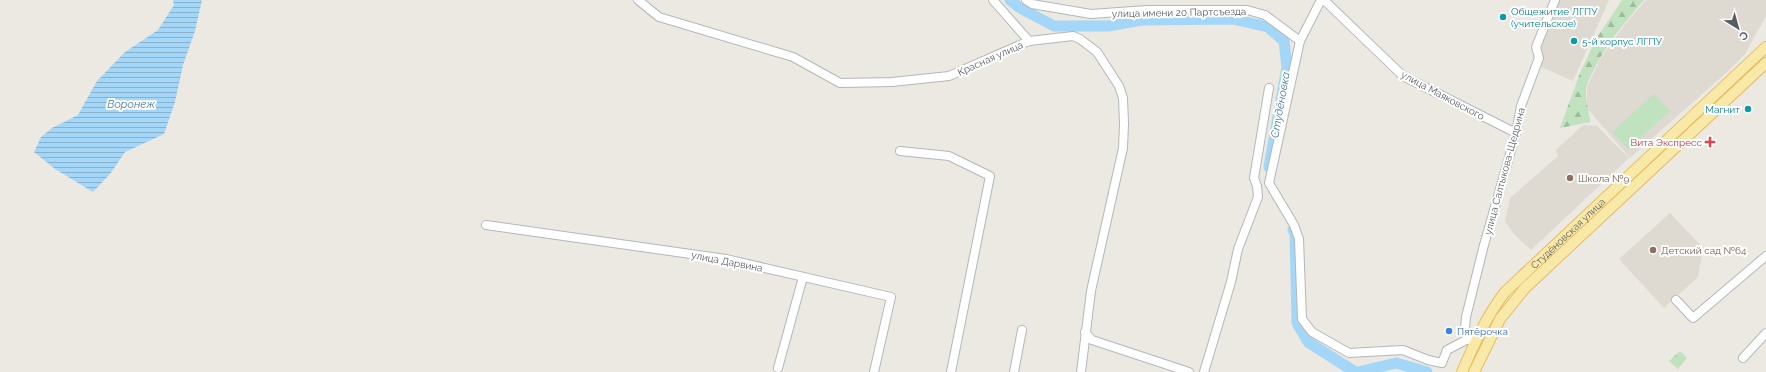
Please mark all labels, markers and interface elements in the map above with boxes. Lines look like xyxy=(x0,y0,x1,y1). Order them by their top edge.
street label: улица имени 20 Партсъезда xyxy=(1112,6,1246,19)
place label: Общежитие ЛГПУ (учительское) xyxy=(1511,6,1598,29)
north arrow xyxy=(1718,8,1758,48)
marker: Общежитие ЛГПУ (учительское) xyxy=(1498,12,1508,22)
text: С xyxy=(1736,28,1751,43)
marker: 5-й корпус ЛГПУ xyxy=(1569,36,1579,46)
place label: 5-й корпус ЛГПУ xyxy=(1582,36,1663,47)
street label: Красная улица xyxy=(956,39,1025,78)
street label: улица Маяковского xyxy=(1399,69,1486,122)
water label: Студёновка xyxy=(1268,71,1293,139)
water label: Воронеж xyxy=(107,98,155,111)
place label: Магнит xyxy=(1705,104,1740,115)
marker: Магнит xyxy=(1743,104,1753,114)
street label: улица Салтыкова-Щедрина xyxy=(1482,106,1527,236)
place label: Вита Экспресс xyxy=(1630,137,1703,148)
marker: Вита Экспресс xyxy=(1705,137,1715,147)
marker: Школа №9 xyxy=(1565,173,1575,183)
place label: Школа №9 xyxy=(1578,173,1629,184)
street label: Студёновская улица xyxy=(1529,196,1607,271)
marker: Детский сад №64 xyxy=(1648,245,1658,255)
place label: Детский сад №64 xyxy=(1661,245,1747,256)
street label: улица Дарвина xyxy=(690,249,764,274)
marker: Пятёрочка xyxy=(1444,326,1454,336)
place label: Пятёрочка xyxy=(1457,326,1508,337)

